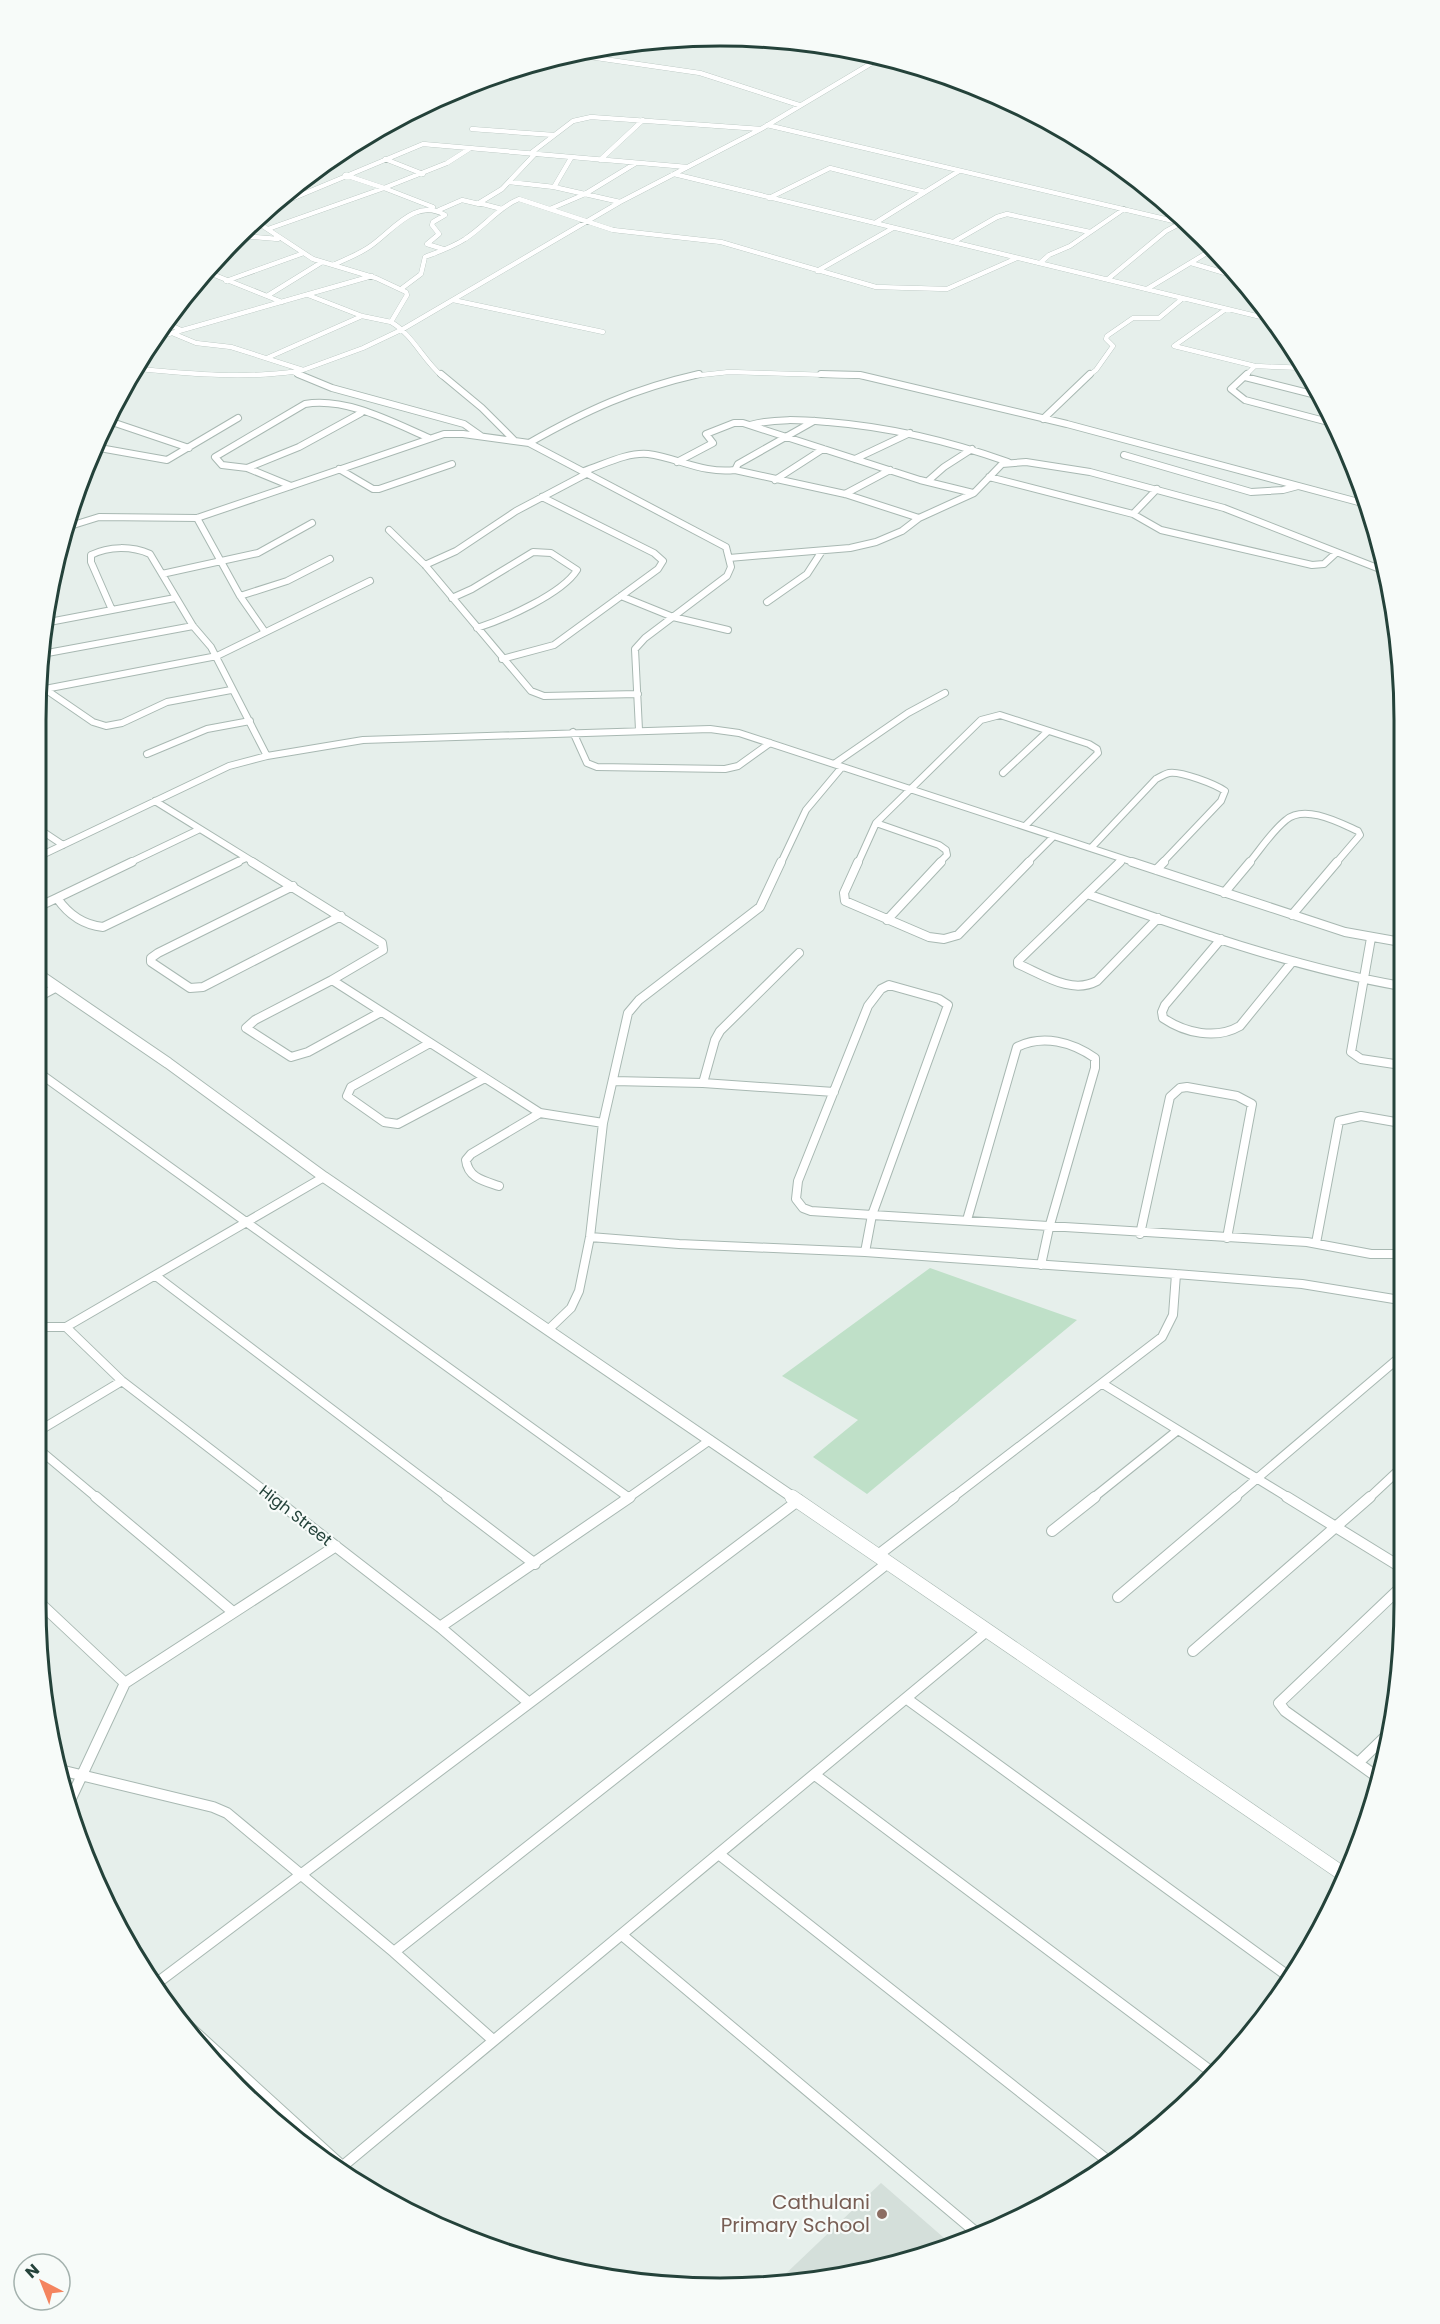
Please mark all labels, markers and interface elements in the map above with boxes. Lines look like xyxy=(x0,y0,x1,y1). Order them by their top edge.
street label: High Street xyxy=(254,1479,337,1551)
place label: Cathulani Primary School xyxy=(721,2188,870,2239)
marker: Cathulani Primary School xyxy=(875,2207,889,2221)
north arrow xyxy=(12,2252,72,2312)
text: N xyxy=(20,2259,44,2284)

